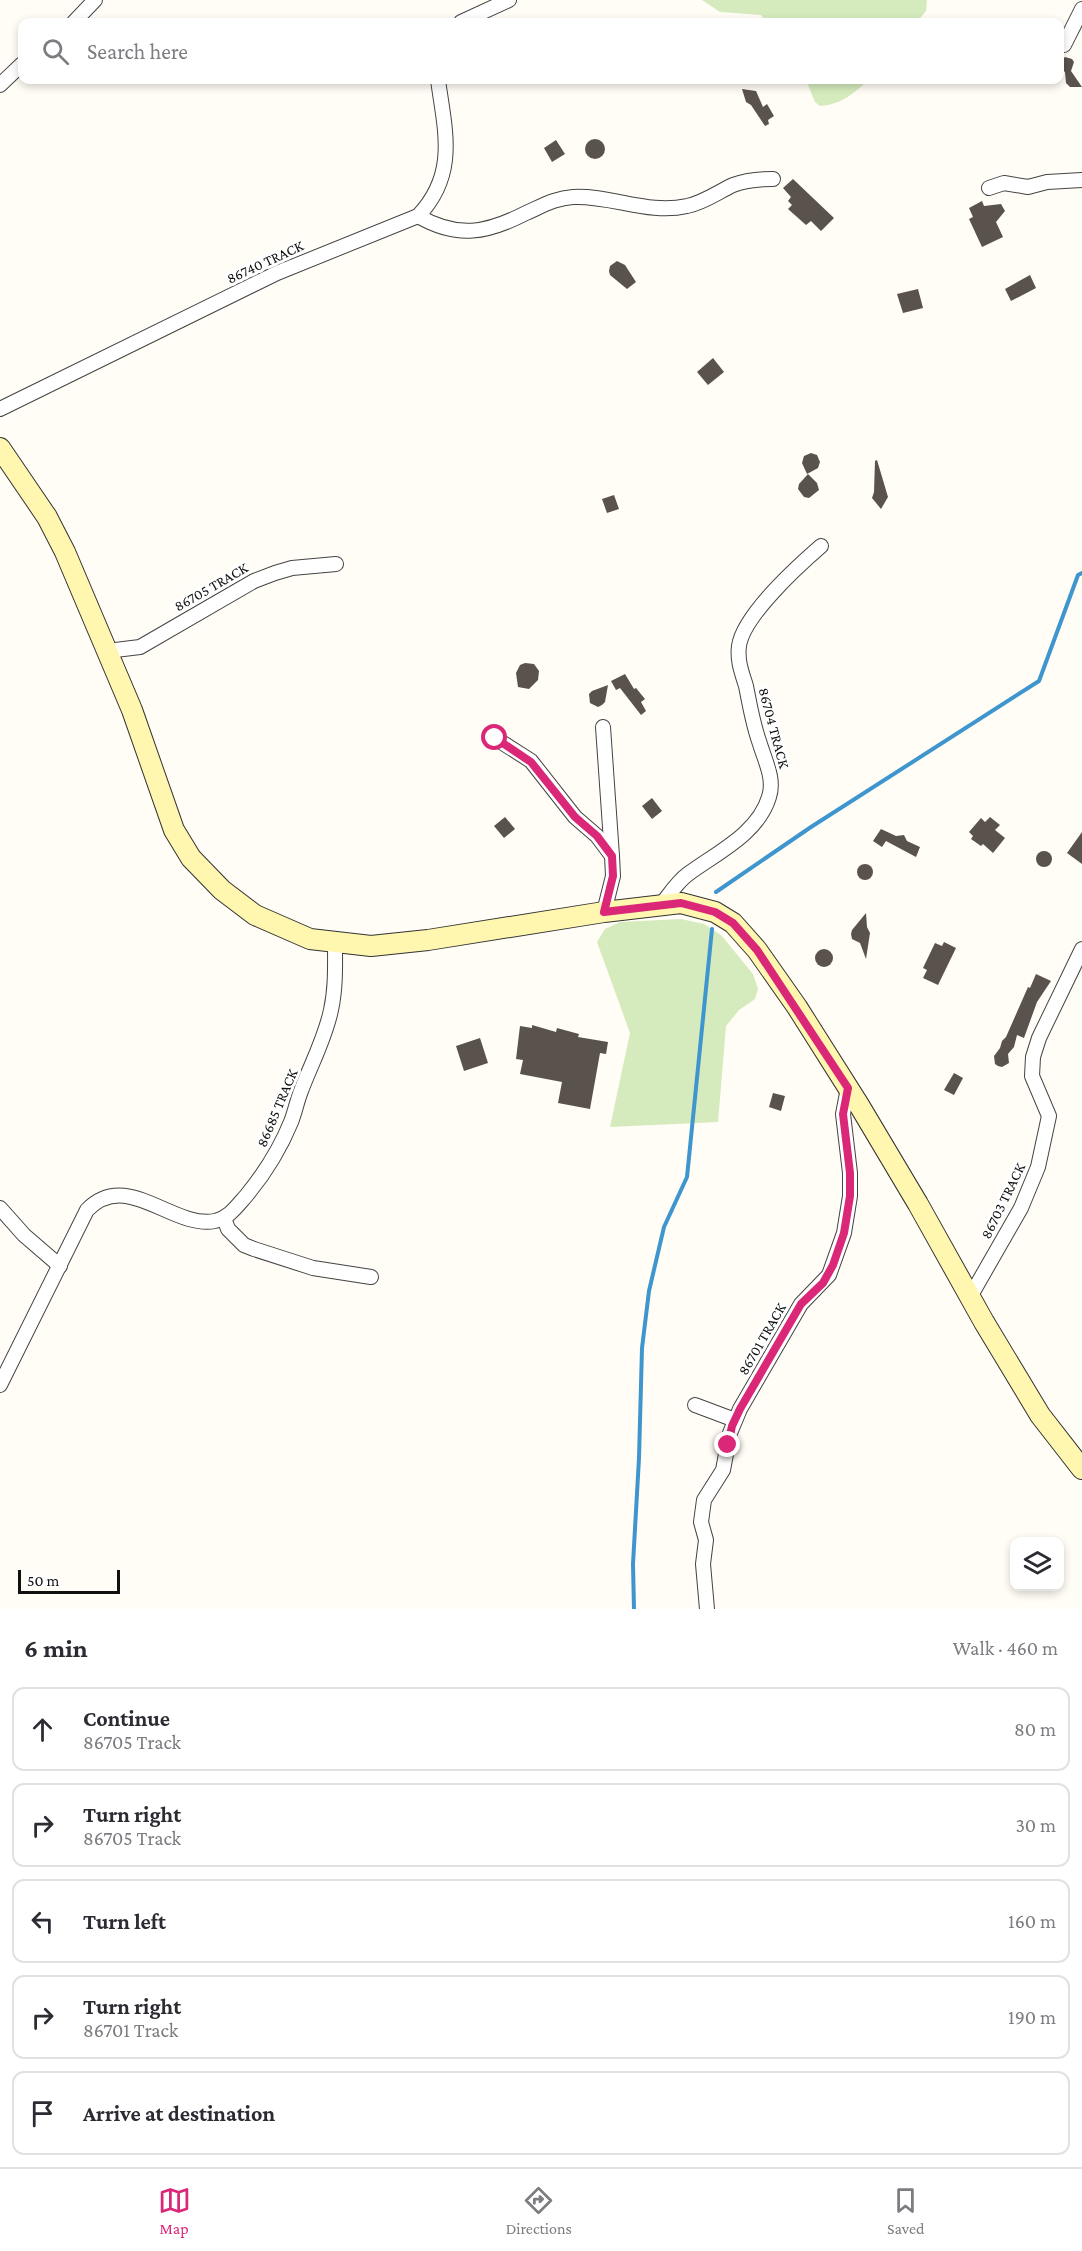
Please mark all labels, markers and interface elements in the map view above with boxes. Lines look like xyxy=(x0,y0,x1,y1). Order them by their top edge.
search box xyxy=(18,18,1064,84)
icon: search xyxy=(39,35,72,68)
text: Search here xyxy=(87,39,188,64)
street label: 86740 TRACK xyxy=(224,237,306,287)
street label: 86705 TRACK xyxy=(171,559,251,614)
street label: 86704 TRACK xyxy=(756,686,793,770)
route start xyxy=(481,724,507,750)
street label: 86685 TRACK xyxy=(253,1066,301,1149)
street label: 86703 TRACK xyxy=(978,1160,1028,1241)
street label: 86701 TRACK xyxy=(735,1300,789,1378)
route end xyxy=(714,1431,740,1457)
map controls xyxy=(1010,1537,1064,1591)
button: layers xyxy=(1010,1537,1064,1591)
scale bar xyxy=(18,1567,120,1594)
text: 50 m xyxy=(27,1572,59,1589)
text: 6 min xyxy=(24,1634,88,1663)
text: Walk · 460 m xyxy=(953,1637,1058,1659)
text: Continue xyxy=(83,1706,170,1731)
icon: ahead xyxy=(26,1713,59,1746)
text: 80 m xyxy=(1014,1718,1056,1740)
text: 86705 Track xyxy=(83,1731,181,1753)
text: Turn right xyxy=(83,1802,181,1827)
icon: right xyxy=(26,1809,59,1842)
text: 30 m xyxy=(1015,1814,1056,1836)
text: 86705 Track xyxy=(83,1827,181,1849)
icon: left xyxy=(26,1905,59,1938)
text: Turn left xyxy=(83,1909,166,1934)
text: 160 m xyxy=(1008,1910,1056,1932)
text: Turn right xyxy=(83,1994,181,2019)
icon: right xyxy=(26,2001,59,2034)
text: 190 m xyxy=(1008,2006,1056,2028)
text: 86701 Track xyxy=(83,2019,178,2041)
icon: arrive xyxy=(26,2097,59,2130)
text: Arrive at destination xyxy=(83,2101,275,2126)
tab: Map xyxy=(158,2184,191,2237)
tab: Directions xyxy=(506,2184,572,2237)
tab: Saved xyxy=(887,2184,924,2237)

